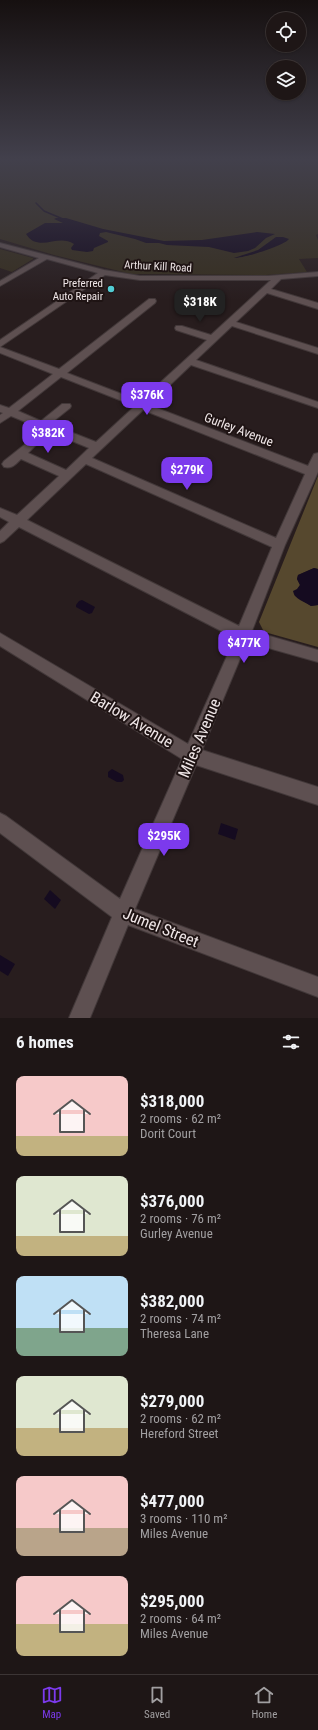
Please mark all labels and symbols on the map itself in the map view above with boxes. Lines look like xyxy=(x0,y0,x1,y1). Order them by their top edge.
street label: Arthur Kill Road xyxy=(124,258,192,275)
place label: Preferred Auto Repair xyxy=(53,277,104,303)
marker: Preferred Auto Repair xyxy=(106,284,116,294)
pin: $318K xyxy=(172,289,228,323)
pin: $376K xyxy=(119,382,175,416)
street label: Gurley Avenue xyxy=(202,409,275,450)
pin: $382K xyxy=(20,420,76,454)
pin: $279K xyxy=(159,457,215,491)
pin: $477K xyxy=(216,630,272,664)
street label: Barlow Avenue xyxy=(87,687,177,752)
street label: Miles Avenue xyxy=(174,696,225,781)
pin: $295K xyxy=(136,823,192,857)
street label: Jumel Street xyxy=(120,904,202,951)

